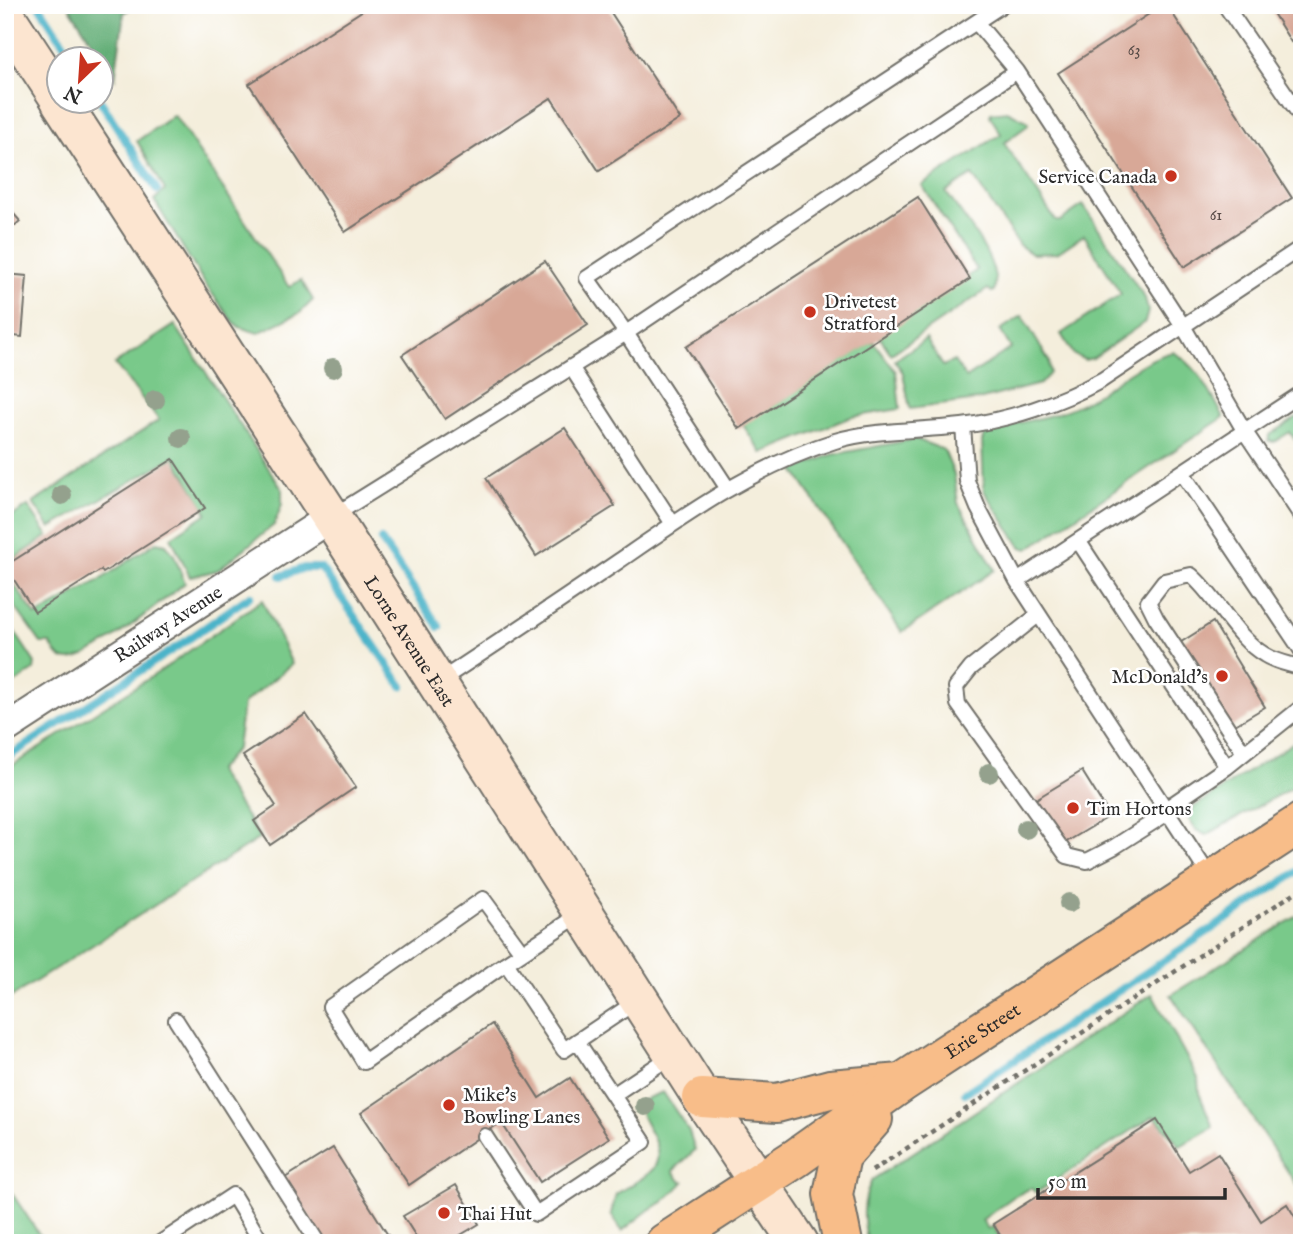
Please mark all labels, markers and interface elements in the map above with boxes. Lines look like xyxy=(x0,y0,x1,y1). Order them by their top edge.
house number: 63 xyxy=(1128,41,1140,61)
north arrow xyxy=(46,46,116,116)
text: N xyxy=(61,79,87,108)
place label: Service Canada xyxy=(1039,166,1158,190)
marker: Service Canada xyxy=(1163,168,1179,184)
house number: 61 xyxy=(1210,206,1222,226)
place label: Drivetest Stratford xyxy=(824,291,897,337)
marker: Drivetest Stratford xyxy=(802,304,818,320)
street label: Lorne Avenue East xyxy=(358,572,459,712)
street label: Railway Avenue xyxy=(110,581,228,669)
place label: McDonald's xyxy=(1111,666,1208,690)
marker: McDonald's xyxy=(1214,668,1230,684)
place label: Tim Hortons xyxy=(1087,798,1191,822)
marker: Tim Hortons xyxy=(1065,800,1081,816)
street label: Erie Street xyxy=(941,998,1026,1065)
place label: Mike's Bowling Lanes xyxy=(463,1084,580,1130)
marker: Mike's Bowling Lanes xyxy=(441,1097,457,1113)
scale bar xyxy=(1038,1157,1225,1201)
text: 50 m xyxy=(1048,1169,1087,1196)
place label: Thai Hut xyxy=(458,1203,532,1227)
marker: Thai Hut xyxy=(436,1205,452,1221)

